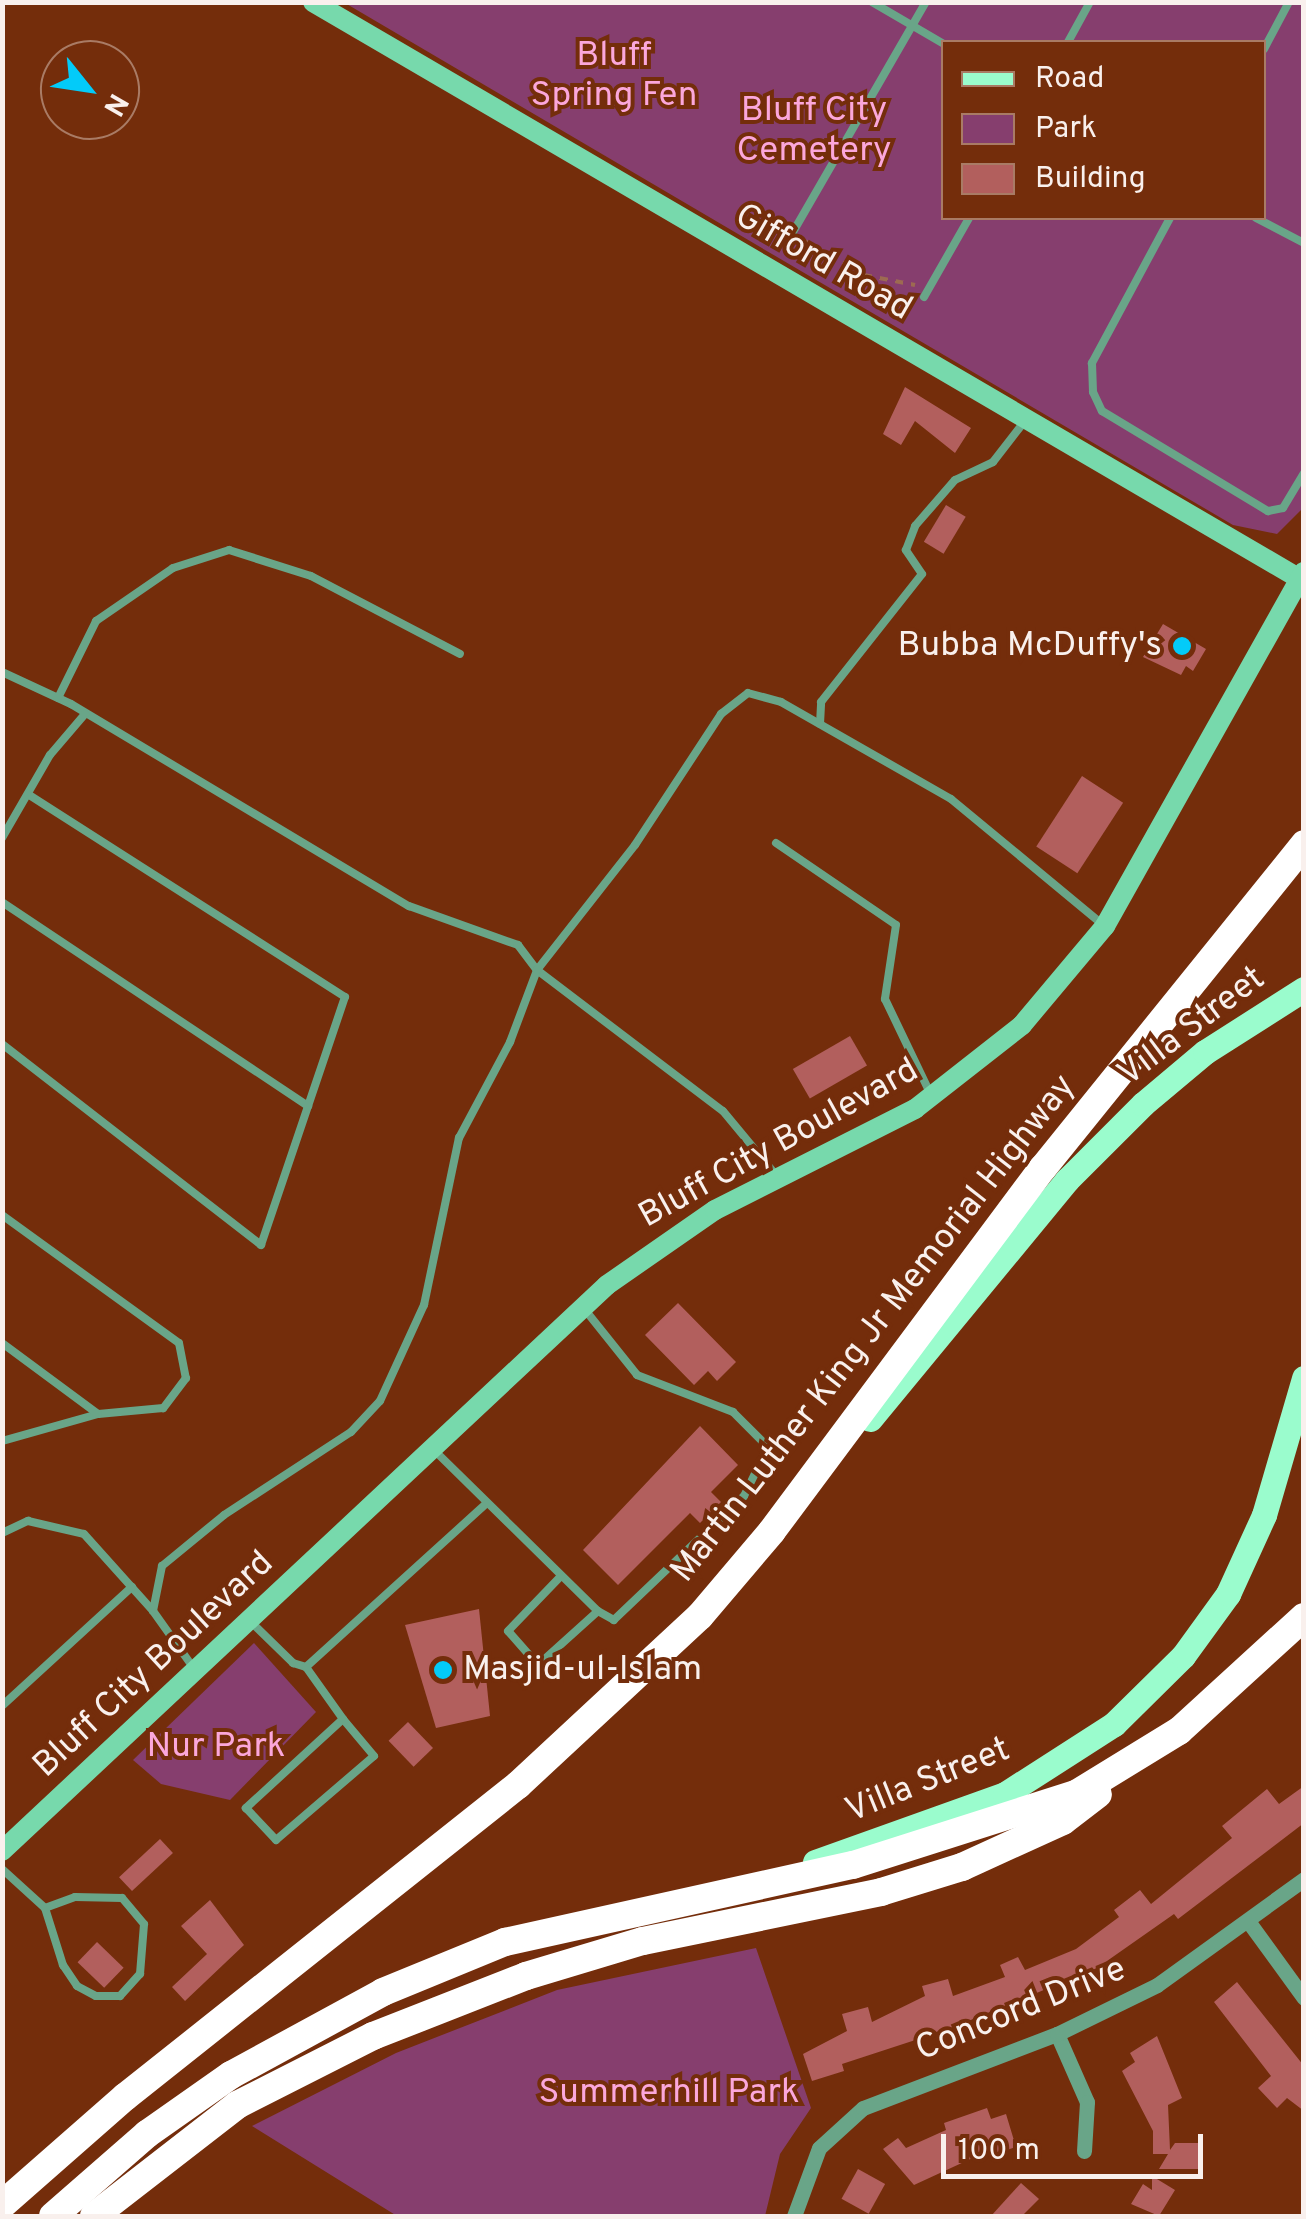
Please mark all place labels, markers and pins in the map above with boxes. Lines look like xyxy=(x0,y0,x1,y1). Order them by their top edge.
place label: Bubba McDuffy's xyxy=(898,625,1162,667)
marker: Bubba McDuffy's xyxy=(1171,635,1193,657)
place label: Masjid-ul-Islam xyxy=(463,1649,702,1691)
marker: Masjid-ul-Islam xyxy=(432,1659,454,1681)

